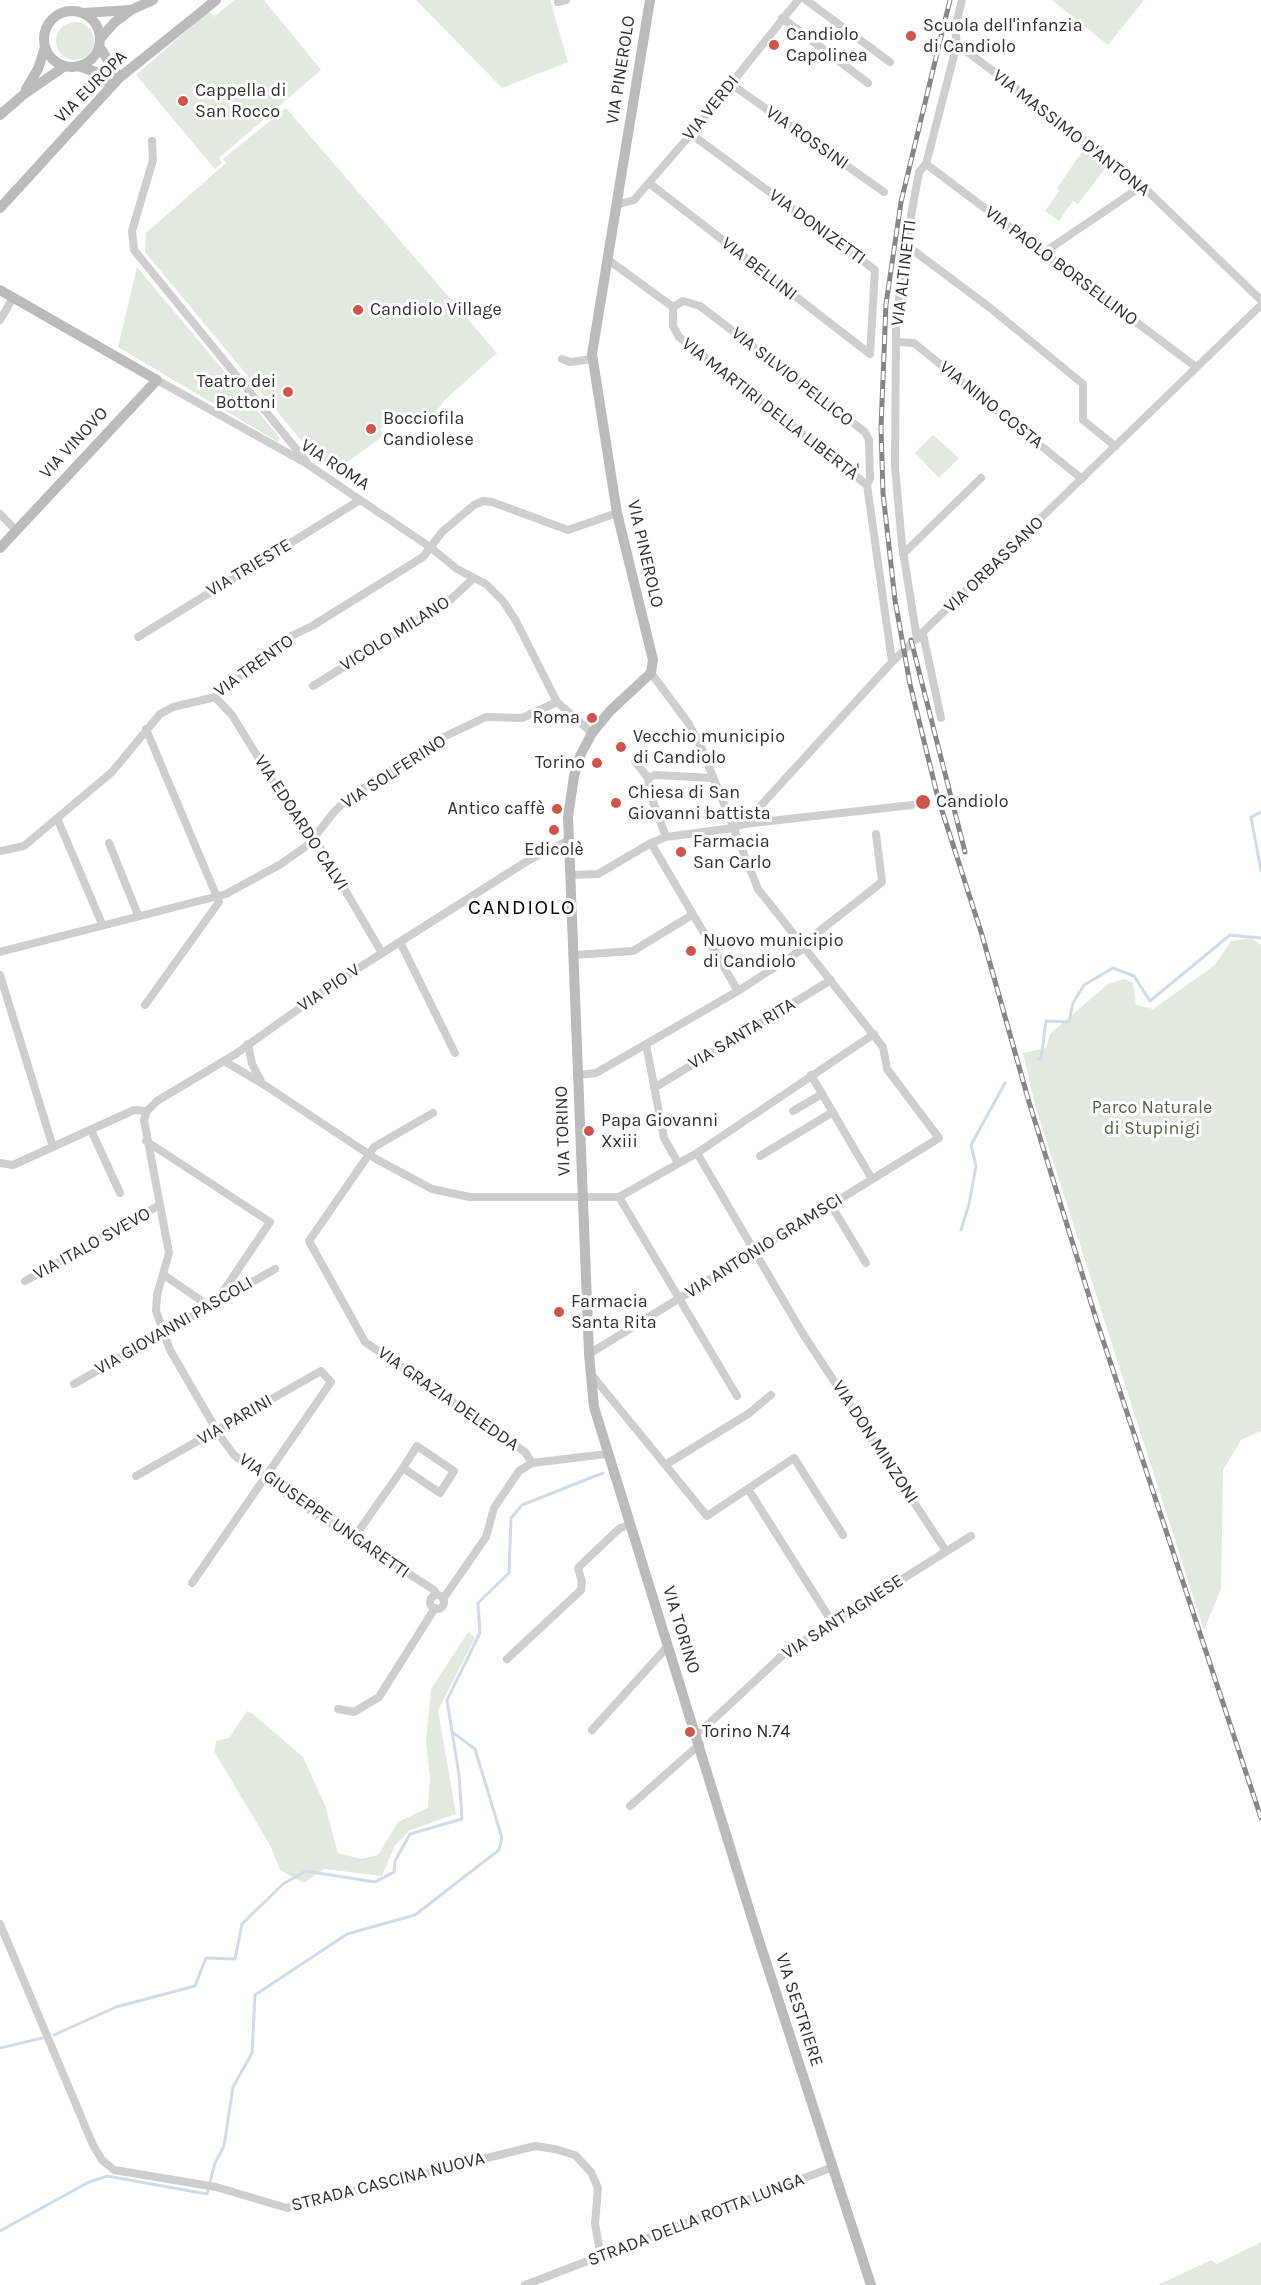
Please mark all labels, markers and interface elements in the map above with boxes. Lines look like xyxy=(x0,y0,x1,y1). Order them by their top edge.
street label: VIA PINEROLO xyxy=(602,14,640,126)
place label: Scuola dell'infanzia di Candiolo xyxy=(923,15,1083,57)
place label: Candiolo Capolinea xyxy=(786,24,868,66)
marker: Scuola dell'infanzia di Candiolo xyxy=(904,29,918,43)
marker: Candiolo Capolinea xyxy=(767,38,781,52)
street label: VIA EUROPA xyxy=(50,46,132,128)
street label: VIA MASSIMO D'ANTONA xyxy=(988,65,1154,201)
street label: VIA VERDI xyxy=(678,71,744,145)
place label: Cappella di San Rocco xyxy=(195,80,287,122)
marker: Cappella di San Rocco xyxy=(176,94,190,108)
street label: VIA ROSSINI xyxy=(761,101,853,175)
street label: VIA DONIZETTI xyxy=(764,185,870,269)
street label: VIA PAOLO BORSELLINO xyxy=(980,201,1142,331)
street label: VIA ALTINETTI xyxy=(887,218,921,328)
street label: VIA BELLINI xyxy=(717,233,801,305)
place label: Candiolo Village xyxy=(370,299,502,321)
marker: Candiolo Village xyxy=(351,303,365,317)
street label: VIA SILVIO PELLICO xyxy=(727,323,857,431)
street label: VIA MARTIRI DELLA LIBERTÀ xyxy=(677,333,863,485)
street label: VIA NINO COSTA xyxy=(935,356,1047,454)
place label: Teatro dei Bottoni xyxy=(197,371,276,413)
marker: Teatro dei Bottoni xyxy=(281,385,295,399)
street label: VIA VINOVO xyxy=(35,403,113,483)
place label: Bocciofila Candiolese xyxy=(383,408,474,450)
marker: Bocciofila Candiolese xyxy=(364,422,378,436)
street label: VIA ROMA xyxy=(296,435,374,495)
street label: VIA PINEROLO xyxy=(622,498,668,610)
street label: VIA ORBASSANO xyxy=(940,512,1048,618)
street label: VIA TRIESTE xyxy=(203,534,295,602)
street label: VICOLO MILANO xyxy=(336,592,454,676)
street label: VIA TRENTO xyxy=(210,630,298,702)
place label: Roma xyxy=(532,707,580,729)
marker: Roma xyxy=(585,711,599,725)
place label: Vecchio municipio di Candiolo xyxy=(633,726,785,768)
street label: VIA SOLFERINO xyxy=(338,730,450,814)
marker: Vecchio municipio di Candiolo xyxy=(614,740,628,754)
street label: VIA EDOARDO CALVI xyxy=(249,751,353,895)
place label: Torino xyxy=(535,752,585,774)
marker: Torino xyxy=(590,756,604,770)
place label: Chiesa di San Giovanni battista xyxy=(628,782,771,824)
place label: Candiolo xyxy=(936,791,1009,813)
marker: Candiolo xyxy=(914,793,932,811)
marker: Chiesa di San Giovanni battista xyxy=(609,796,623,810)
place label: Antico caffè xyxy=(447,798,545,820)
marker: Antico caffè xyxy=(550,802,564,816)
marker: Edicolè xyxy=(547,823,561,837)
place label: Farmacia San Carlo xyxy=(693,831,771,874)
place label: Edicolè xyxy=(524,839,584,861)
marker: Farmacia San Carlo xyxy=(674,845,688,859)
district label: CANDIOLO xyxy=(468,895,576,921)
place label: Nuovo municipio di Candiolo xyxy=(703,930,844,972)
marker: Nuovo municipio di Candiolo xyxy=(684,944,698,958)
street label: VIA PIO V xyxy=(294,959,364,1017)
street label: VIA SANTA RITA xyxy=(685,994,799,1074)
street label: VIA TORINO xyxy=(551,1085,575,1177)
park label: Parco Naturale di Stupinigi xyxy=(1092,1097,1212,1140)
place label: Papa Giovanni Xxiii xyxy=(601,1110,718,1152)
marker: Papa Giovanni Xxiii xyxy=(582,1124,596,1138)
street label: VIA ANTONIO GRAMSCI xyxy=(681,1189,847,1303)
street label: VIA ITALO SVEVO xyxy=(30,1203,154,1285)
street label: VIA GIOVANNI PASCOLI xyxy=(91,1272,257,1380)
place label: Farmacia Santa Rita xyxy=(571,1291,657,1334)
marker: Farmacia Santa Rita xyxy=(552,1305,566,1319)
street label: VIA GRAZIA DELEDDA xyxy=(373,1342,523,1456)
street label: VIA DON MINZONI xyxy=(827,1377,923,1507)
street label: VIA PARINI xyxy=(194,1390,276,1450)
street label: VIA GIUSEPPE UNGARETTI xyxy=(234,1449,414,1583)
street label: VIA SANT'AGNESE xyxy=(778,1570,908,1664)
street label: VIA TORINO xyxy=(657,1584,705,1676)
place label: Torino N.74 xyxy=(702,1721,790,1743)
marker: Torino N.74 xyxy=(683,1725,697,1739)
street label: VIA SESTRIERE xyxy=(770,1951,828,2069)
street label: STRADA CASCINA NUOVA xyxy=(289,2148,487,2216)
street label: STRADA DELLA ROTTA LUNGA xyxy=(585,2169,807,2271)

